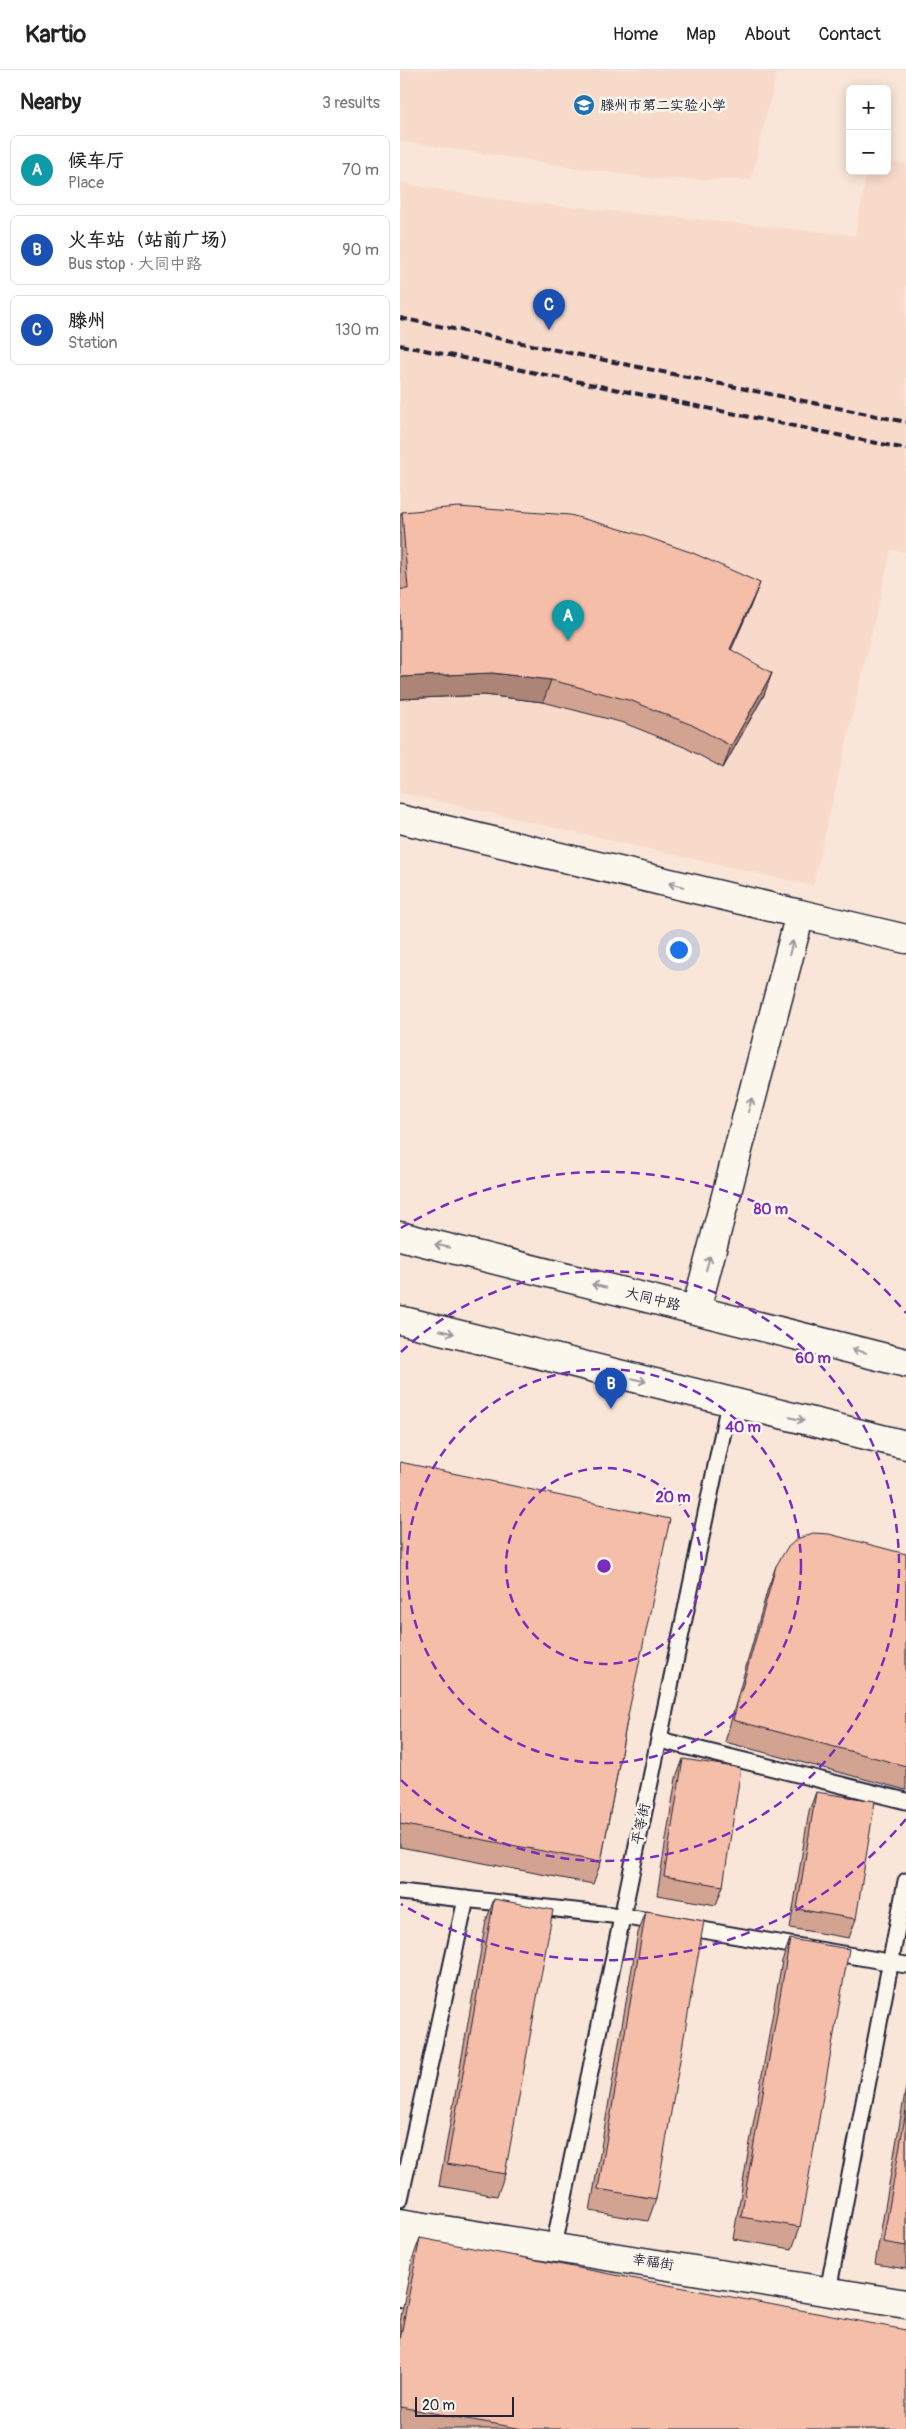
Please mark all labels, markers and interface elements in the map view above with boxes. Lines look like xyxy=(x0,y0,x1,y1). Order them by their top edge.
text: Kartio xyxy=(25,20,86,49)
text: Home xyxy=(613,23,658,46)
text: Map xyxy=(686,23,716,46)
text: About xyxy=(744,23,790,46)
text: Contact xyxy=(818,23,881,46)
map controls xyxy=(846,85,891,175)
button: + xyxy=(846,85,891,130)
text: Nearby xyxy=(20,89,81,116)
text: 3 results xyxy=(322,93,380,113)
school or university icon: 滕州市第二实验小学 xyxy=(572,93,596,117)
place label: 滕州市第二实验小学 xyxy=(600,97,726,114)
button: − xyxy=(846,130,891,175)
text: 候车厅 xyxy=(68,149,125,173)
text: A xyxy=(32,160,42,180)
text: 70 m xyxy=(342,160,379,180)
text: Place xyxy=(68,173,104,193)
text: 火车站（站前广场） xyxy=(68,228,239,252)
text: B xyxy=(32,240,42,260)
text: 90 m xyxy=(342,240,379,260)
text: Bus stop · 大同中路 xyxy=(68,254,202,274)
pin: C xyxy=(533,289,565,330)
text: 滕州 xyxy=(68,309,106,333)
text: C xyxy=(32,320,42,340)
text: 130 m xyxy=(335,320,379,340)
text: Station xyxy=(68,333,118,353)
pin: A xyxy=(552,600,584,641)
one-way arrow xyxy=(669,880,685,889)
your location xyxy=(666,937,692,963)
one-way arrow xyxy=(787,941,796,957)
one-way arrow xyxy=(746,1098,755,1114)
text: 80 m xyxy=(754,1200,788,1219)
one-way arrow xyxy=(434,1241,450,1250)
one-way arrow xyxy=(704,1255,714,1271)
one-way arrow xyxy=(592,1280,608,1290)
street label: 大同中路 xyxy=(624,1284,682,1314)
one-way arrow xyxy=(439,1328,455,1337)
one-way arrow xyxy=(851,1346,867,1355)
text: 60 m xyxy=(795,1349,831,1368)
pin: B xyxy=(595,1368,627,1409)
one-way arrow xyxy=(630,1376,646,1385)
one-way arrow xyxy=(788,1415,804,1424)
text: 40 m xyxy=(725,1418,761,1437)
text: 20 m xyxy=(655,1488,691,1507)
centre of rings xyxy=(595,1557,613,1575)
street label: 平等街 xyxy=(628,1802,654,1846)
street label: 幸福街 xyxy=(631,2250,675,2274)
scale bar xyxy=(415,2394,514,2417)
text: 20 m xyxy=(422,2397,455,2414)

